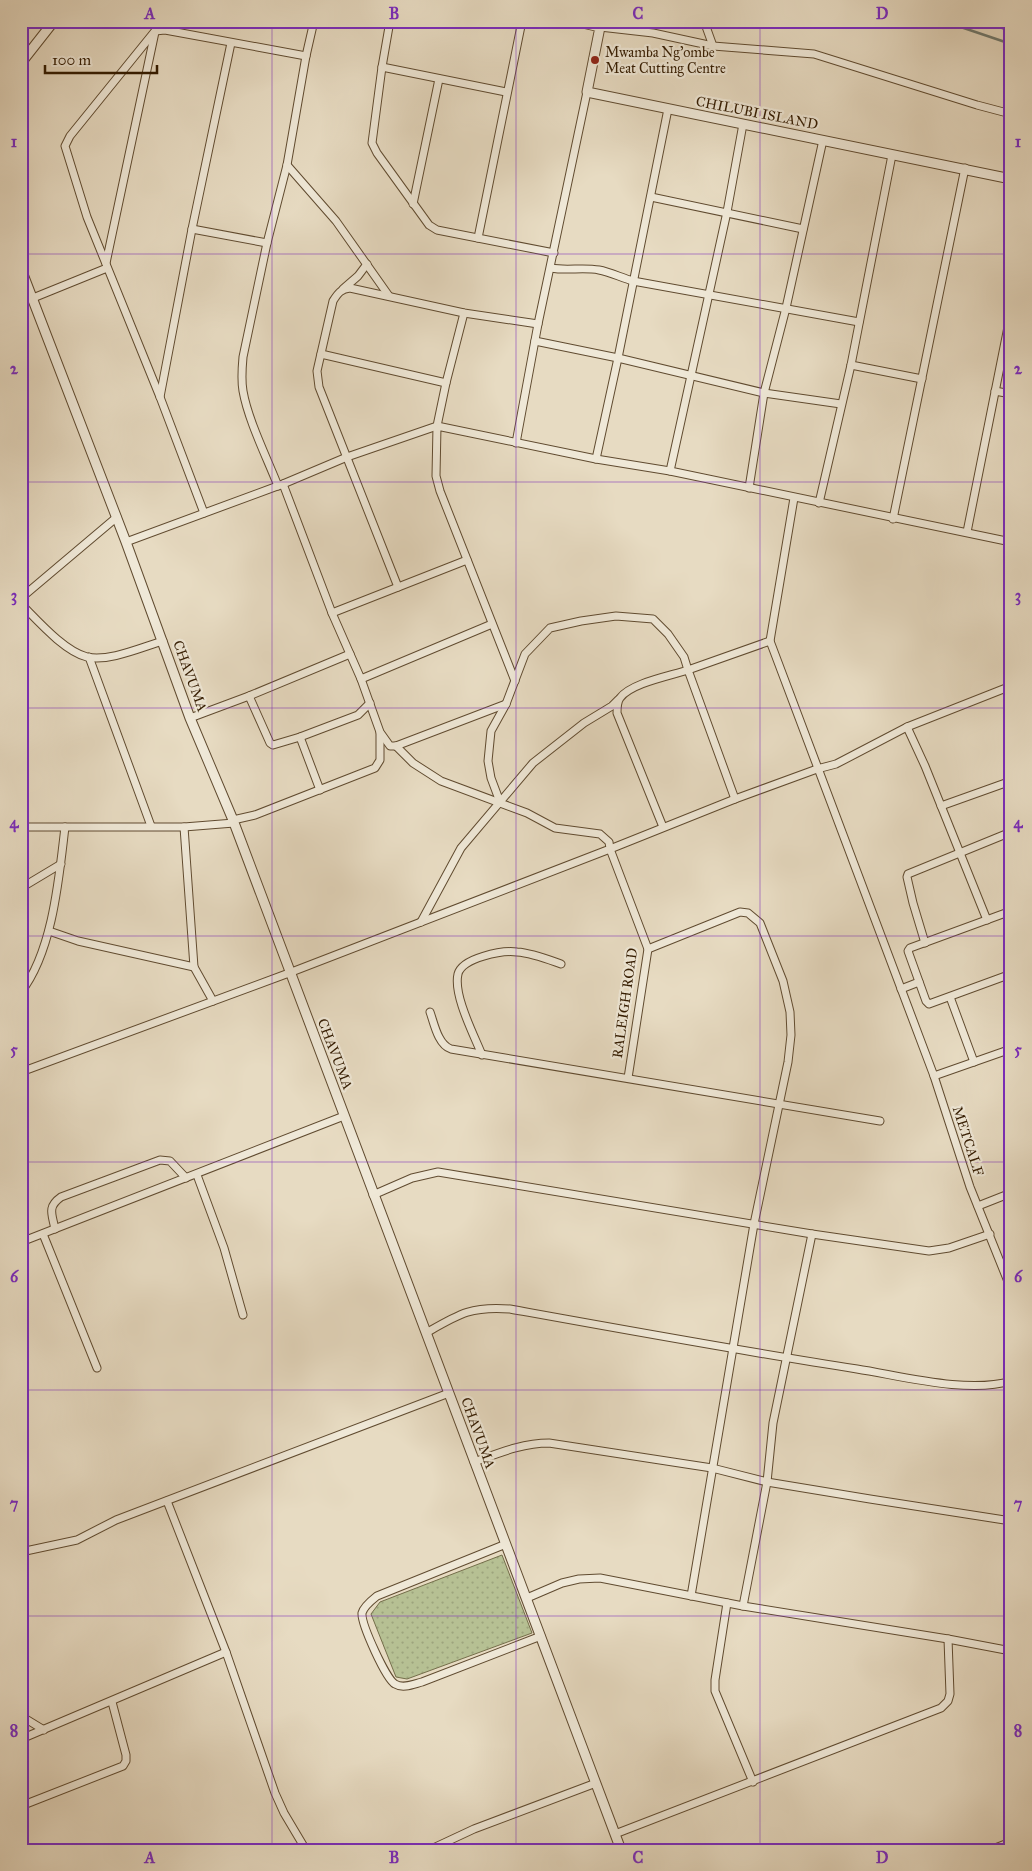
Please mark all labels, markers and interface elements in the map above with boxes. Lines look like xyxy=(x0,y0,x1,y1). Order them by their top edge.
text: A xyxy=(144,4,156,23)
text: B xyxy=(389,4,399,23)
text: C xyxy=(633,4,644,23)
text: D xyxy=(876,4,889,23)
scale bar xyxy=(45,42,158,74)
place label: Mwamba Ng'ombe Meat Cutting Centre xyxy=(605,44,726,77)
text: 100 m xyxy=(52,51,92,69)
marker: Mwamba Ng'ombe Meat Cutting Centre xyxy=(589,54,601,66)
street label: CHILUBI ISLAND xyxy=(694,93,820,133)
text: 1 xyxy=(11,132,18,151)
text: 1 xyxy=(1015,132,1022,151)
text: 2 xyxy=(10,359,19,378)
text: 2 xyxy=(1014,359,1023,378)
text: 3 xyxy=(11,586,17,606)
text: 3 xyxy=(1015,586,1021,606)
street label: CHAVUMA xyxy=(169,638,211,715)
text: 4 xyxy=(10,813,20,833)
text: 4 xyxy=(1014,813,1024,833)
street label: RALEIGH ROAD xyxy=(609,947,641,1059)
street label: CHAVUMA xyxy=(314,1016,357,1092)
text: 5 xyxy=(10,1040,18,1059)
text: 5 xyxy=(1014,1040,1022,1059)
street label: METCALF xyxy=(949,1104,987,1178)
text: 6 xyxy=(10,1267,19,1286)
text: 6 xyxy=(1014,1267,1023,1286)
street label: CHAVUMA xyxy=(457,1395,499,1472)
text: 7 xyxy=(10,1494,19,1513)
text: 7 xyxy=(1014,1494,1023,1513)
text: 8 xyxy=(10,1721,18,1740)
text: 8 xyxy=(1014,1721,1022,1740)
text: A xyxy=(144,1848,156,1867)
text: B xyxy=(389,1848,399,1867)
text: C xyxy=(633,1848,644,1867)
text: D xyxy=(876,1848,889,1867)

